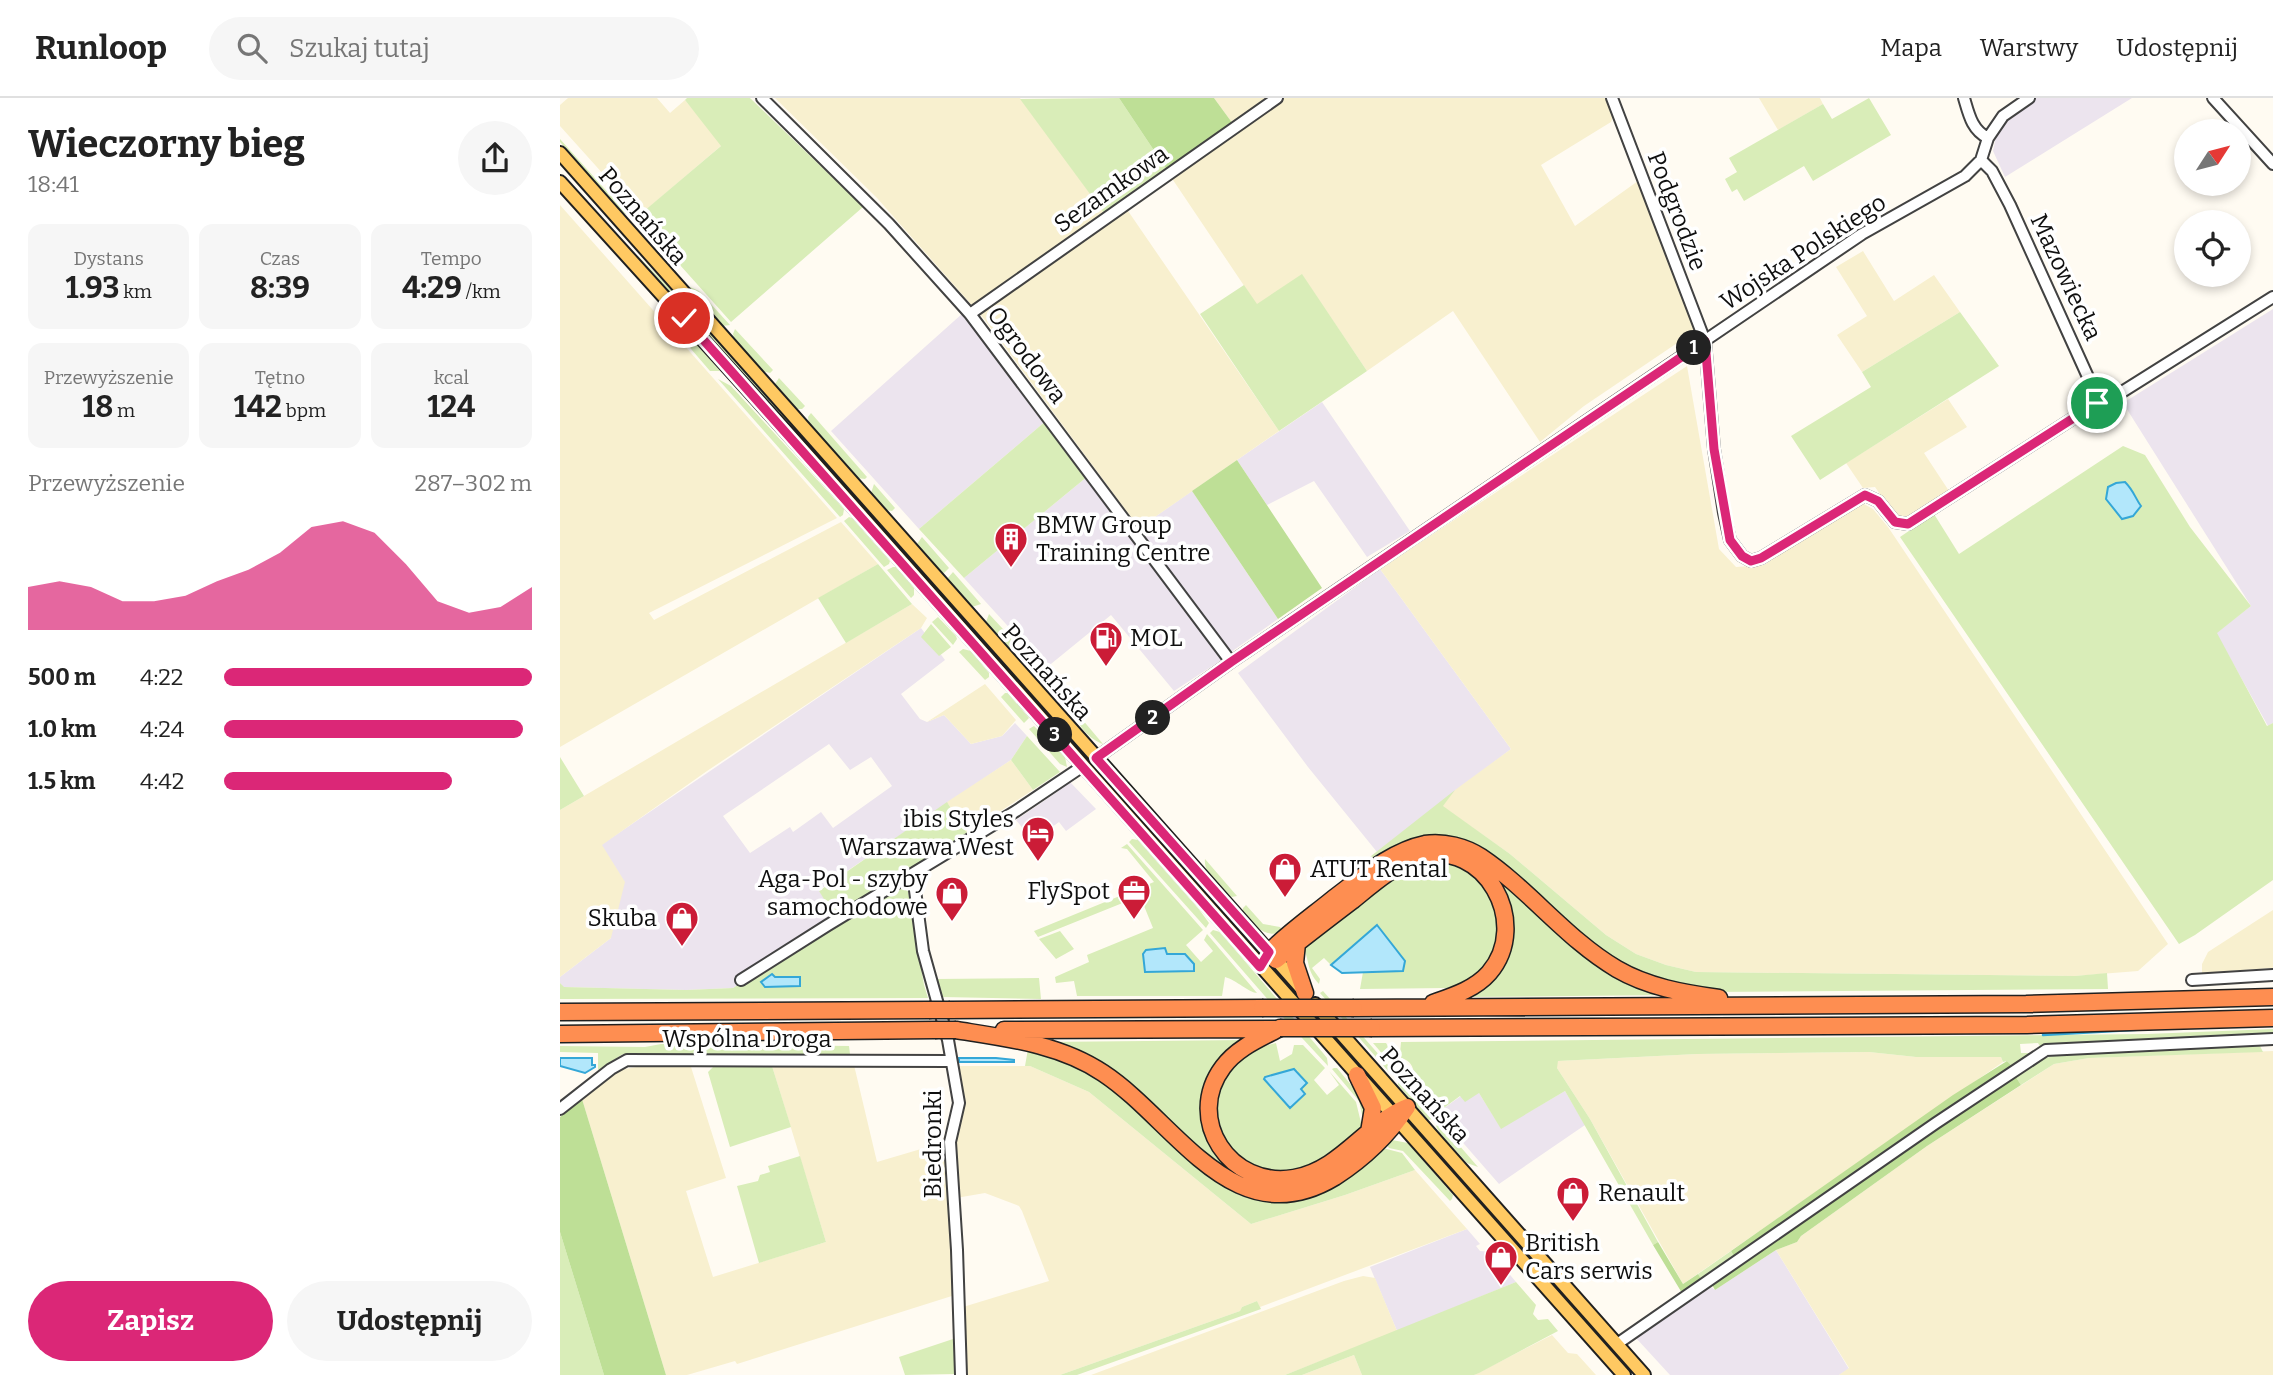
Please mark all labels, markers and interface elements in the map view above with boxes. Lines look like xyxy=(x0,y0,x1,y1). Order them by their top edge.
search box xyxy=(209,17,699,80)
text: Runloop xyxy=(35,28,167,68)
icon: search xyxy=(233,29,271,67)
text: Szukaj tutaj xyxy=(289,33,430,64)
text: Mapa xyxy=(1880,34,1942,62)
text: Warstwy xyxy=(1980,34,2078,62)
text: Udostępnij xyxy=(2116,34,2238,62)
north arrow xyxy=(2174,119,2250,196)
map controls xyxy=(2174,119,2251,287)
text: Wieczorny bieg xyxy=(28,121,305,167)
button: share xyxy=(458,121,532,195)
street label: Sezamkowa xyxy=(1049,139,1173,239)
street label: Podgrodzie xyxy=(1642,148,1712,274)
street label: Poznańska xyxy=(593,161,693,271)
text: 18:41 xyxy=(28,170,79,198)
street label: Wojska Polskiego xyxy=(1715,188,1891,316)
street label: Mazowiecka xyxy=(2025,209,2107,345)
button: locate xyxy=(2174,210,2251,287)
text: Dystans xyxy=(74,247,144,270)
text: Czas xyxy=(260,247,300,270)
text: Tempo xyxy=(421,247,482,270)
text: 1.93 xyxy=(65,270,119,306)
text: 8:39 xyxy=(250,270,310,306)
text: 4:29 xyxy=(402,270,462,306)
text: km xyxy=(119,280,152,303)
text: /km xyxy=(462,280,501,303)
pin xyxy=(654,288,714,348)
icon: check xyxy=(665,299,703,337)
street label: Ogrodowa xyxy=(982,301,1072,409)
pin: 1 xyxy=(1676,330,1712,366)
text: 1 xyxy=(1689,336,1698,359)
text: Przewyższenie xyxy=(44,366,174,389)
text: Tętno xyxy=(255,366,305,389)
text: kcal xyxy=(434,366,469,389)
pin xyxy=(2067,373,2127,433)
icon: arrive xyxy=(2078,384,2116,422)
text: 18 xyxy=(82,389,113,425)
text: 142 xyxy=(234,389,282,425)
text: 124 xyxy=(427,389,475,425)
text: m xyxy=(113,399,135,422)
text: bpm xyxy=(282,399,326,422)
text: Przewyższenie xyxy=(28,469,185,497)
text: 287–302 m xyxy=(414,469,532,497)
place label: BMW Group Training Centre xyxy=(1036,511,1210,567)
building icon: BMW Group Training Centre xyxy=(992,520,1030,569)
street label: Poznańska xyxy=(996,618,1098,726)
fuel station icon: MOL xyxy=(1087,619,1125,668)
place label: MOL xyxy=(1130,624,1183,652)
text: 500 m xyxy=(28,663,96,691)
text: 4:22 xyxy=(140,663,183,691)
pin: 2 xyxy=(1136,700,1170,736)
text: 2 xyxy=(1147,706,1158,729)
text: 1.0 km xyxy=(28,715,97,743)
text: 4:24 xyxy=(140,715,184,743)
pin: 3 xyxy=(1037,718,1072,752)
text: 3 xyxy=(1049,723,1060,746)
text: 1.5 km xyxy=(28,767,95,795)
text: 4:42 xyxy=(140,767,184,795)
place label: ibis Styles Warszawa West xyxy=(840,805,1014,861)
hotel icon: ibis Styles Warszawa West xyxy=(1019,814,1057,863)
shop icon: ATUT Rental xyxy=(1266,850,1304,899)
place label: ATUT Rental xyxy=(1310,855,1448,883)
place label: Aga-Pol - szyby samochodowe xyxy=(758,865,928,921)
office icon: FlySpot xyxy=(1115,872,1153,921)
shop icon: Aga-Pol - szyby samochodowe xyxy=(933,874,971,923)
place label: FlySpot xyxy=(1027,877,1110,905)
shop icon: Skuba xyxy=(663,899,701,948)
place label: Skuba xyxy=(587,904,657,932)
street label: Wspólna Droga xyxy=(662,1025,832,1053)
street label: Poznańska xyxy=(1374,1041,1476,1149)
street label: Biedronki xyxy=(919,1090,947,1198)
shop icon: Renault xyxy=(1554,1174,1592,1223)
place label: Renault xyxy=(1598,1179,1686,1207)
place label: British Cars serwis xyxy=(1525,1229,1653,1285)
shop icon: British Cars serwis xyxy=(1482,1238,1520,1287)
button: Zapisz xyxy=(28,1281,273,1361)
button: Udostępnij xyxy=(287,1281,532,1361)

